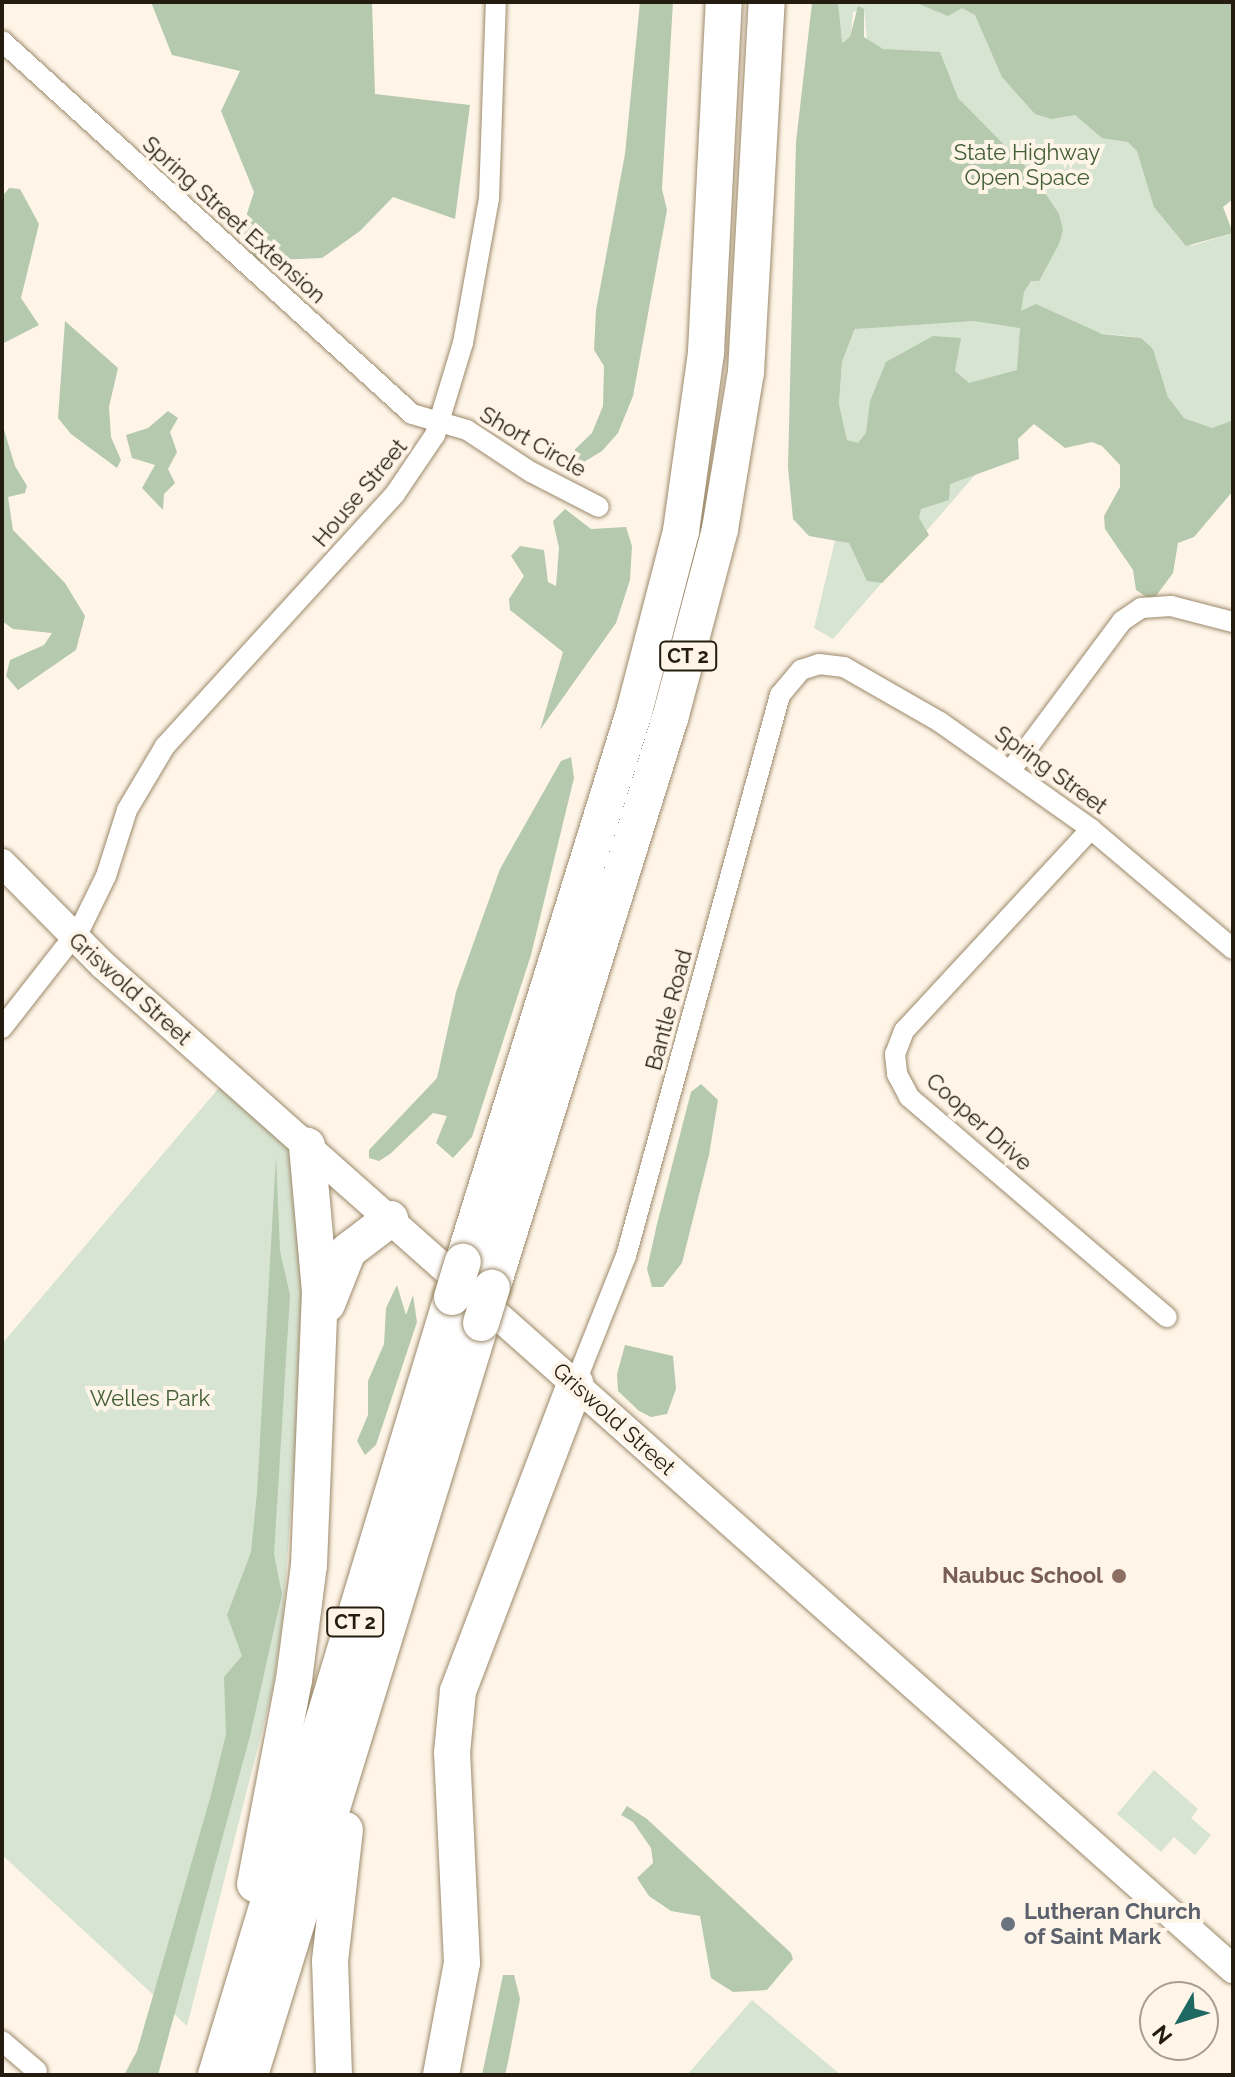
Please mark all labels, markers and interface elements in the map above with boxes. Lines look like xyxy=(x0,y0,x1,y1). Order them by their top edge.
street label: Spring Street Extension xyxy=(137,131,331,309)
park label: State Highway Open Space xyxy=(954,139,1100,190)
street label: Short Circle xyxy=(475,401,591,483)
street label: House Street xyxy=(307,434,413,552)
road number: CT 2 xyxy=(658,640,718,672)
street label: Spring Street xyxy=(990,720,1112,820)
street label: Griswold Street xyxy=(63,927,197,1051)
street label: Bantle Road xyxy=(640,947,698,1073)
street label: Cooper Drive xyxy=(921,1067,1037,1177)
street label: Griswold Street xyxy=(547,1357,681,1481)
park label: Welles Park xyxy=(90,1386,210,1412)
place label: Naubuc School xyxy=(942,1563,1103,1589)
marker: Naubuc School xyxy=(1110,1567,1128,1585)
road number: CT 2 xyxy=(325,1606,385,1638)
place label: Lutheran Church of Saint Mark xyxy=(1024,1898,1201,1950)
marker: Lutheran Church of Saint Mark xyxy=(999,1915,1017,1933)
north arrow xyxy=(1139,1981,1219,2061)
text: N xyxy=(1147,2020,1177,2050)

